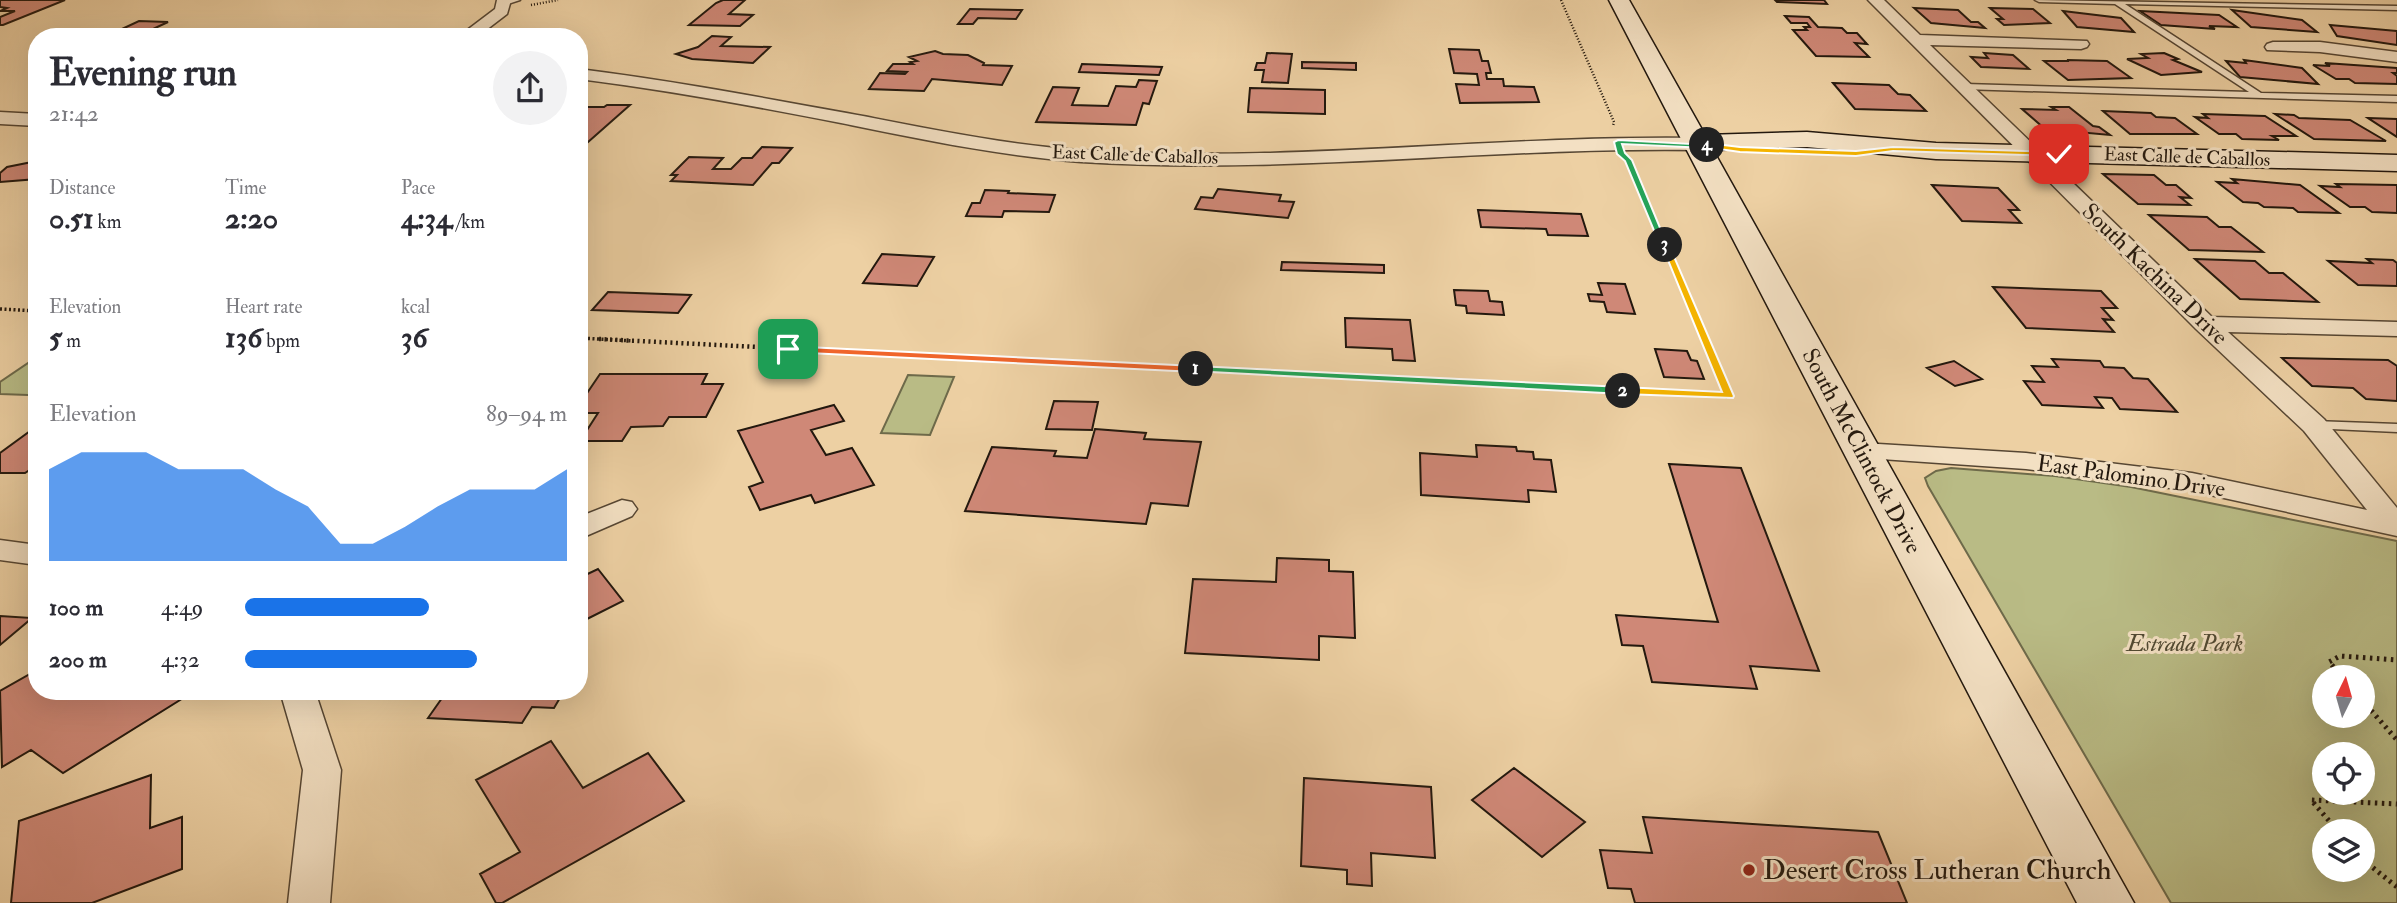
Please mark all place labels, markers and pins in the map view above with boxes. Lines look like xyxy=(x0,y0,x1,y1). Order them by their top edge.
pin xyxy=(2029,124,2089,184)
pin: 4 xyxy=(1690,128,1724,162)
pin: 3 xyxy=(1648,228,1682,262)
pin xyxy=(758,319,818,379)
pin: 1 xyxy=(1178,352,1214,386)
pin: 2 xyxy=(1606,374,1640,408)
place label: Desert Cross Lutheran Church xyxy=(1763,853,2112,888)
marker: Desert Cross Lutheran Church xyxy=(1741,862,1757,878)

